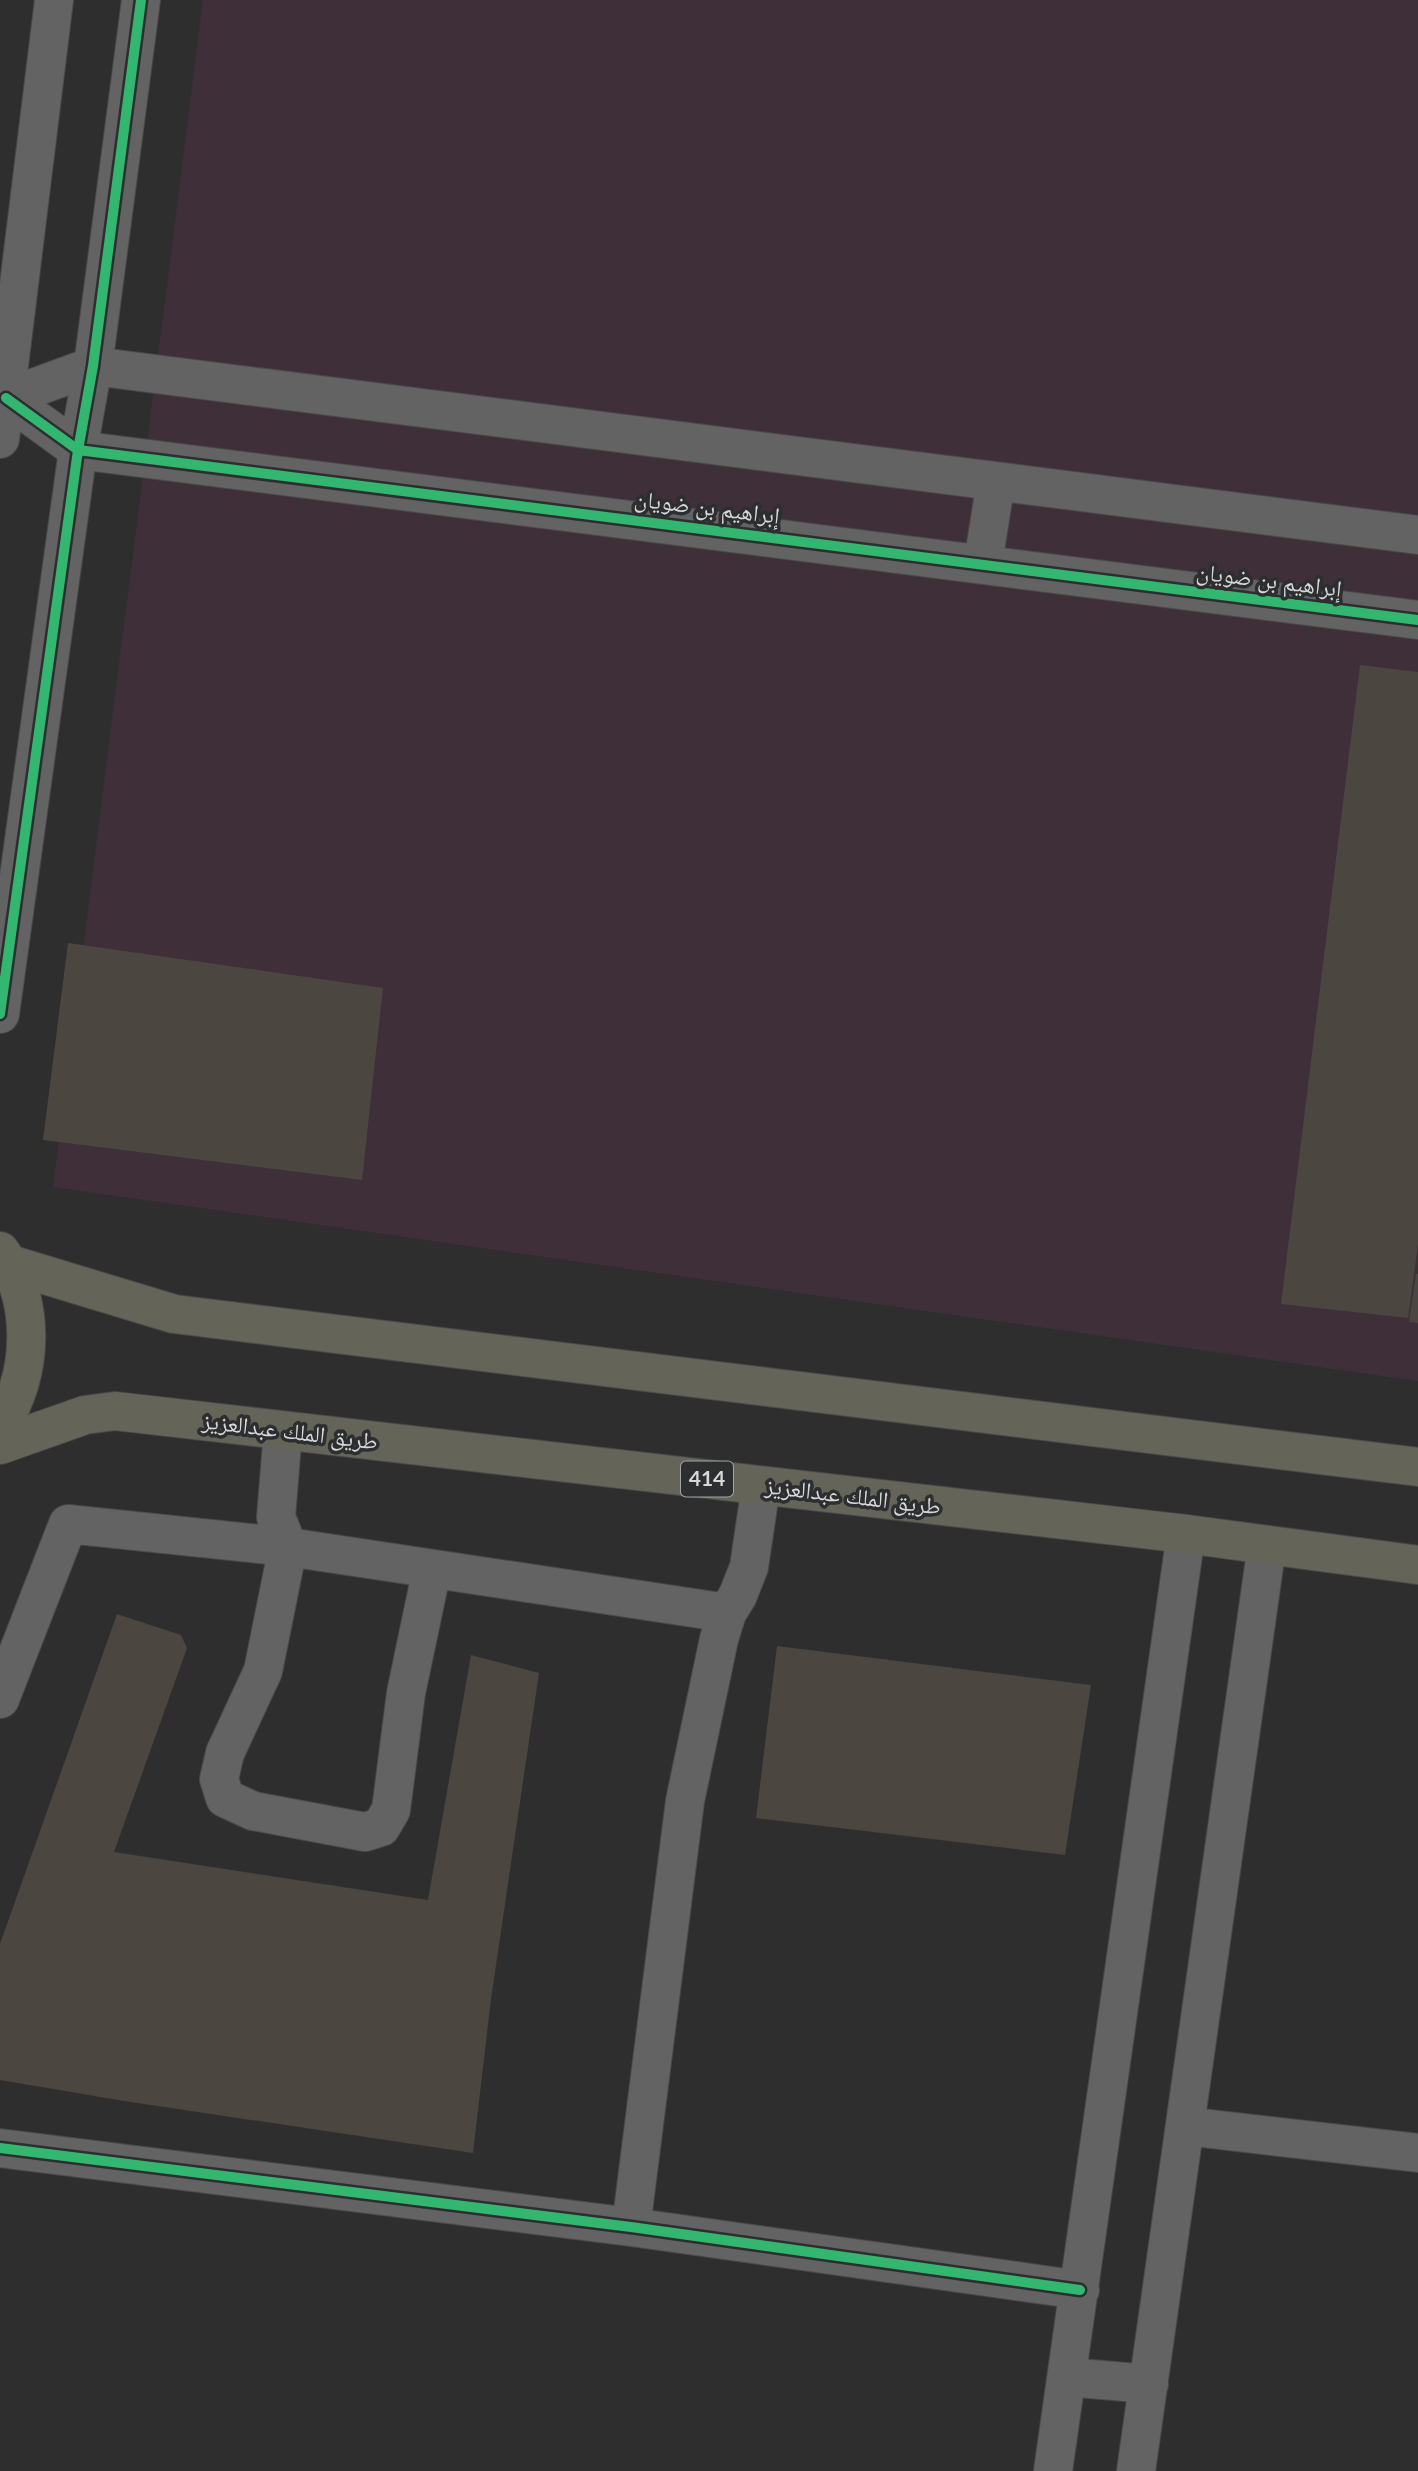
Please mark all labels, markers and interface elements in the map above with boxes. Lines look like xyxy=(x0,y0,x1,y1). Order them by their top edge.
street label: إبراهيم بن ضويان xyxy=(632,483,781,532)
street label: إبراهيم بن ضويان xyxy=(1194,556,1343,605)
street label: طريق الملك عبدالعزيز xyxy=(200,1405,380,1456)
road number: 414 xyxy=(681,1462,733,1496)
street label: طريق الملك عبدالعزيز xyxy=(763,1470,943,1521)

